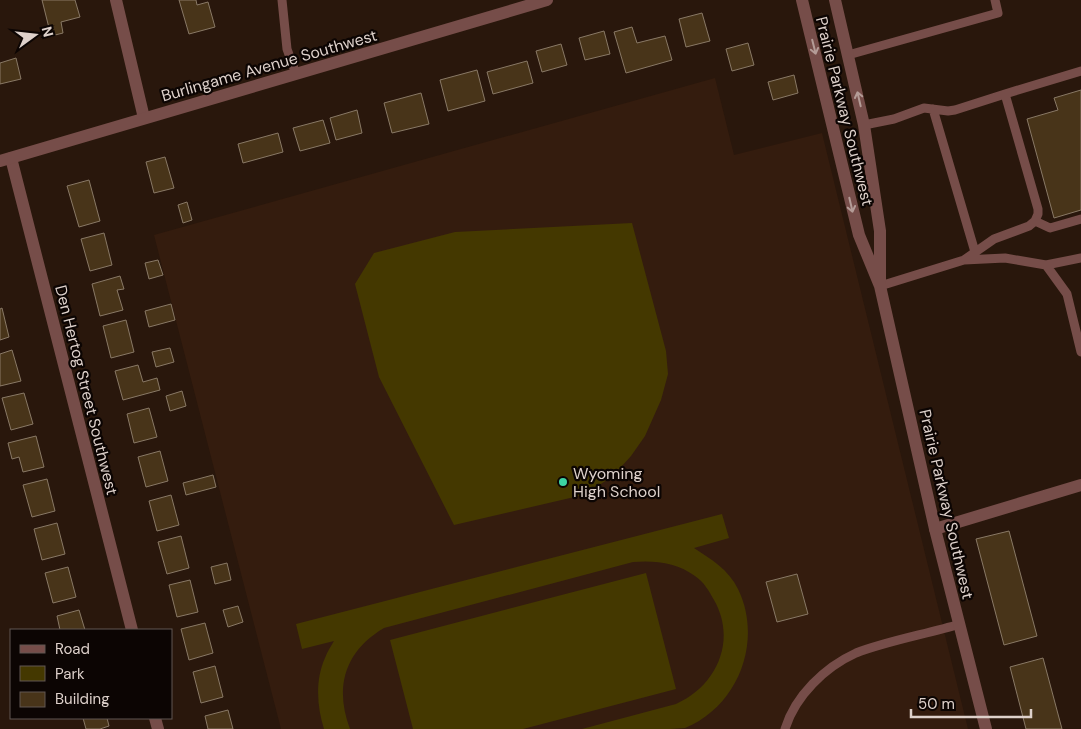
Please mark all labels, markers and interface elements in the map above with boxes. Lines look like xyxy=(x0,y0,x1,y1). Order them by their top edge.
north arrow xyxy=(10,10,60,60)
street label: Prairie Parkway Southwest xyxy=(811,14,878,208)
text: N xyxy=(38,24,58,39)
street label: Burlingame Avenue Southwest xyxy=(159,25,379,106)
one-way arrow xyxy=(809,39,819,55)
one-way arrow xyxy=(854,92,863,108)
one-way arrow xyxy=(847,197,856,213)
street label: Den Hertog Street Southwest xyxy=(50,283,123,497)
street label: Prairie Parkway Southwest xyxy=(914,407,979,601)
place label: Wyoming High School xyxy=(573,463,660,502)
marker: Wyoming High School xyxy=(557,476,569,488)
legend xyxy=(10,629,172,719)
text: Road xyxy=(55,639,90,659)
text: Park xyxy=(55,664,85,684)
scale bar xyxy=(911,686,1031,718)
text: Building xyxy=(55,689,110,709)
text: 50 m xyxy=(918,694,955,714)

